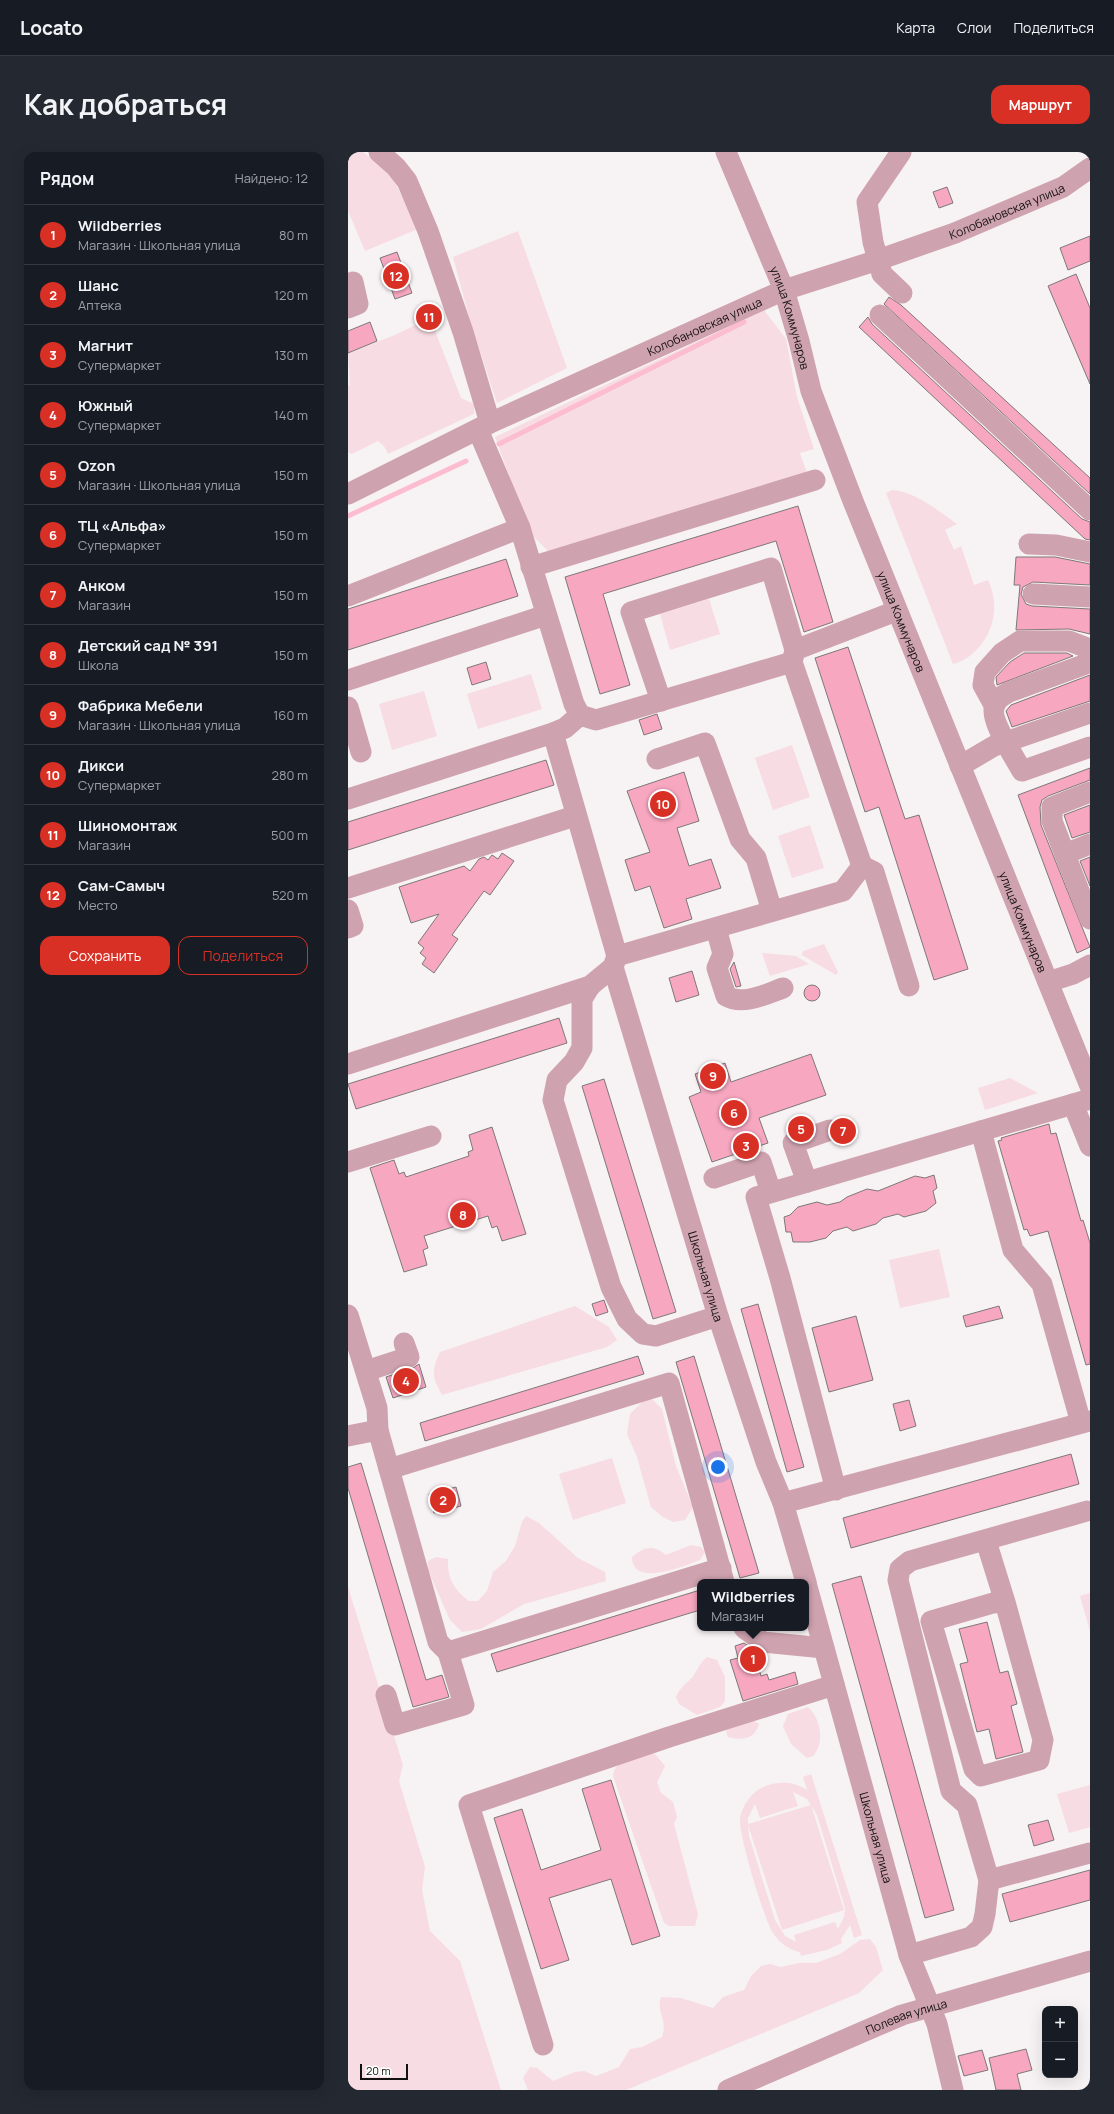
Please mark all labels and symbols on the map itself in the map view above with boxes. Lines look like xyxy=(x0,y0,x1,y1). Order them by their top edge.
street label: Колобановская улица xyxy=(947,179,1067,243)
pin: 12 xyxy=(383,261,409,291)
street label: улица Коммунаров xyxy=(766,263,814,372)
street label: Колобановская улица xyxy=(644,293,764,359)
pin: 11 xyxy=(416,302,442,332)
street label: улица Коммунаров xyxy=(874,568,930,675)
pin: 10 xyxy=(650,789,676,819)
street label: улица Коммунаров xyxy=(995,869,1052,975)
pin: 9 xyxy=(700,1061,726,1091)
pin: 6 xyxy=(721,1098,747,1128)
pin: 5 xyxy=(788,1114,814,1144)
pin: 7 xyxy=(830,1116,856,1146)
pin: 3 xyxy=(733,1131,759,1161)
pin: 8 xyxy=(450,1200,476,1230)
street label: Школьная улица xyxy=(684,1229,728,1324)
pin: 4 xyxy=(393,1366,419,1396)
your location xyxy=(708,1457,728,1477)
pin: 2 xyxy=(430,1485,456,1515)
pin: 1 xyxy=(740,1644,766,1674)
street label: Школьная улица xyxy=(856,1790,897,1885)
street label: Полевая улица xyxy=(863,1994,949,2038)
scale bar xyxy=(360,2062,408,2081)

